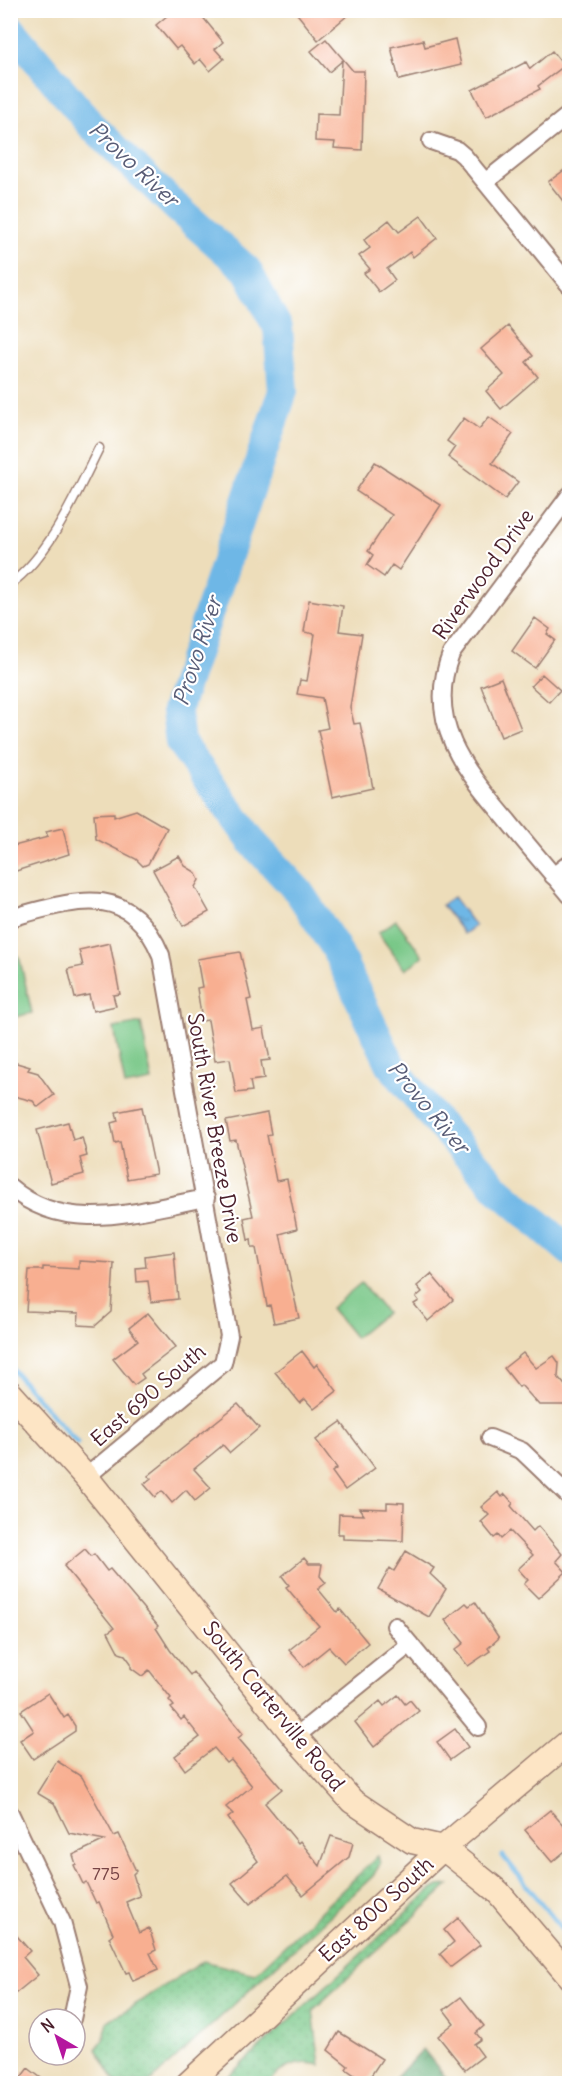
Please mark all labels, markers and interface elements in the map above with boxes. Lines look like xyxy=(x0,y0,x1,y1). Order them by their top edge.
water label: Provo River xyxy=(83,115,187,215)
street label: Riverwood Drive xyxy=(426,503,540,645)
water label: Provo River xyxy=(166,590,229,709)
street label: South River Breeze Drive xyxy=(181,1011,249,1245)
water label: Provo River xyxy=(382,1055,478,1162)
street label: East 690 South xyxy=(85,1338,211,1452)
street label: South Carterville Road xyxy=(197,1616,351,1796)
street label: East 800 South xyxy=(313,1850,439,1968)
house number: 775 xyxy=(92,1862,120,1885)
north arrow xyxy=(27,2007,87,2067)
text: N xyxy=(37,2014,58,2037)

